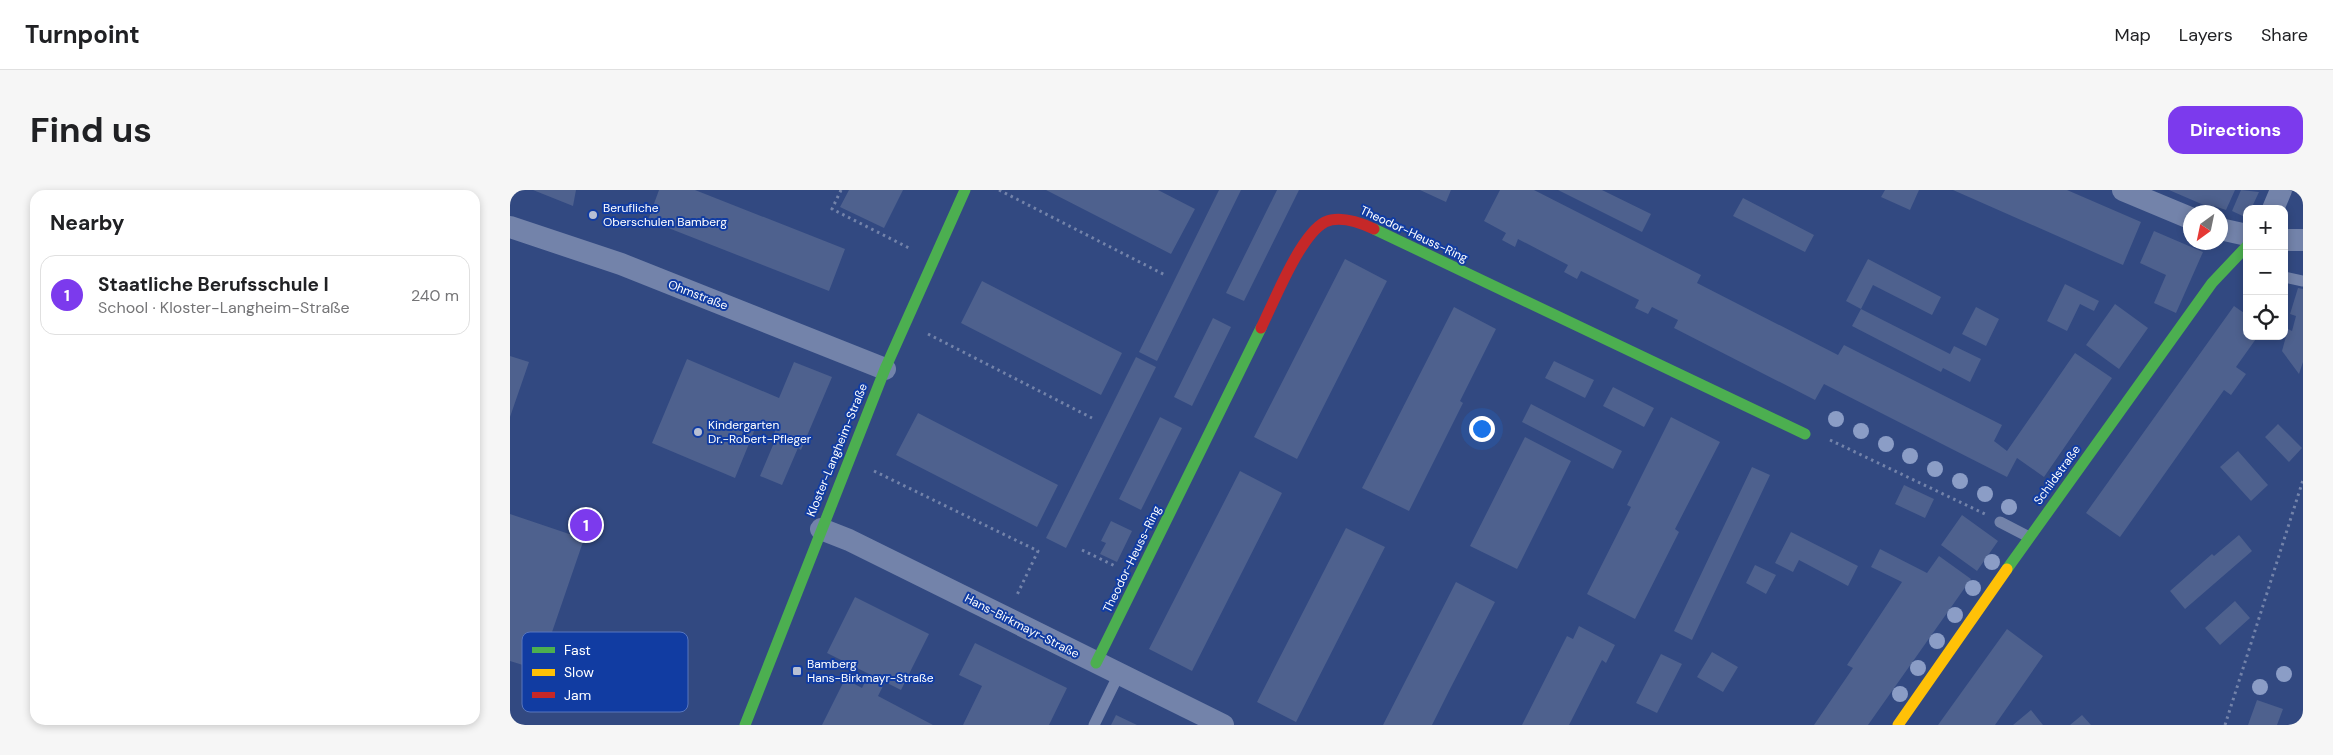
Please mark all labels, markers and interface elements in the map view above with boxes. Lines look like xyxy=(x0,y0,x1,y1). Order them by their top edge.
text: Turnpoint xyxy=(25,19,140,50)
text: Map xyxy=(2115,23,2151,47)
text: Layers xyxy=(2179,23,2233,47)
text: Share xyxy=(2261,23,2308,47)
button: Directions xyxy=(2168,106,2303,154)
text: Find us xyxy=(30,107,152,153)
place label: Berufliche Oberschulen Bamberg xyxy=(603,200,727,230)
street label: Theodor-Heuss-Ring xyxy=(1358,202,1471,266)
north arrow xyxy=(2183,205,2228,250)
map controls xyxy=(2243,205,2288,340)
button: + xyxy=(2243,205,2288,250)
text: Nearby xyxy=(50,209,124,237)
marker: Berufliche Oberschulen Bamberg xyxy=(587,209,599,221)
button: − xyxy=(2243,250,2288,295)
text: Staatliche Berufsschule I xyxy=(98,272,329,297)
street label: Ohmstraße xyxy=(666,276,730,314)
text: 1 xyxy=(64,285,70,306)
text: 240 m xyxy=(411,285,459,306)
button: locate xyxy=(2243,295,2288,340)
text: School · Kloster-Langheim-Straße xyxy=(98,297,350,318)
street label: Kloster-Langheim-Straße xyxy=(803,381,871,519)
your location xyxy=(1469,416,1495,442)
place label: Kindergarten Dr.-Robert-Pfleger xyxy=(708,417,812,447)
marker: Kindergarten Dr.-Robert-Pfleger xyxy=(692,426,704,438)
street label: Schildstraße xyxy=(2030,442,2084,508)
street label: Theodor-Heuss-Ring xyxy=(1099,503,1165,615)
pin: 1 xyxy=(570,506,602,544)
street label: Hans-Birkmayr-Straße xyxy=(962,590,1082,662)
legend xyxy=(522,632,688,712)
text: Fast xyxy=(564,641,591,659)
place label: Bamberg Hans-Birkmayr-Straße xyxy=(807,656,934,686)
text: Slow xyxy=(564,663,594,681)
marker: Bamberg Hans-Birkmayr-Straße xyxy=(791,665,803,677)
text: Jam xyxy=(564,686,591,704)

